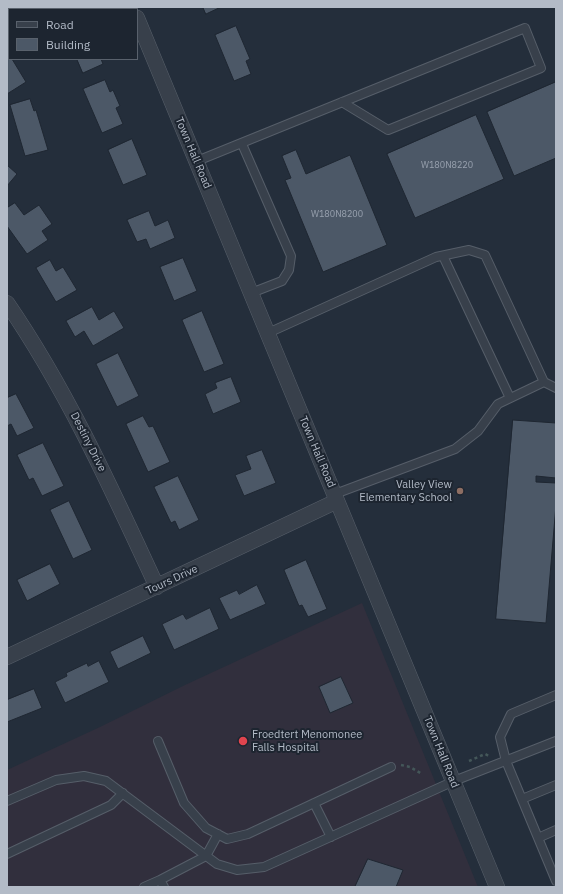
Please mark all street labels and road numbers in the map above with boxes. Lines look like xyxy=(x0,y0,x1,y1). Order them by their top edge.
street label: Town Hall Road xyxy=(172,115,214,191)
street label: Destiny Drive xyxy=(67,410,109,474)
street label: Town Hall Road xyxy=(296,414,338,490)
street label: Tours Drive xyxy=(144,562,200,598)
street label: Town Hall Road xyxy=(421,714,461,790)

